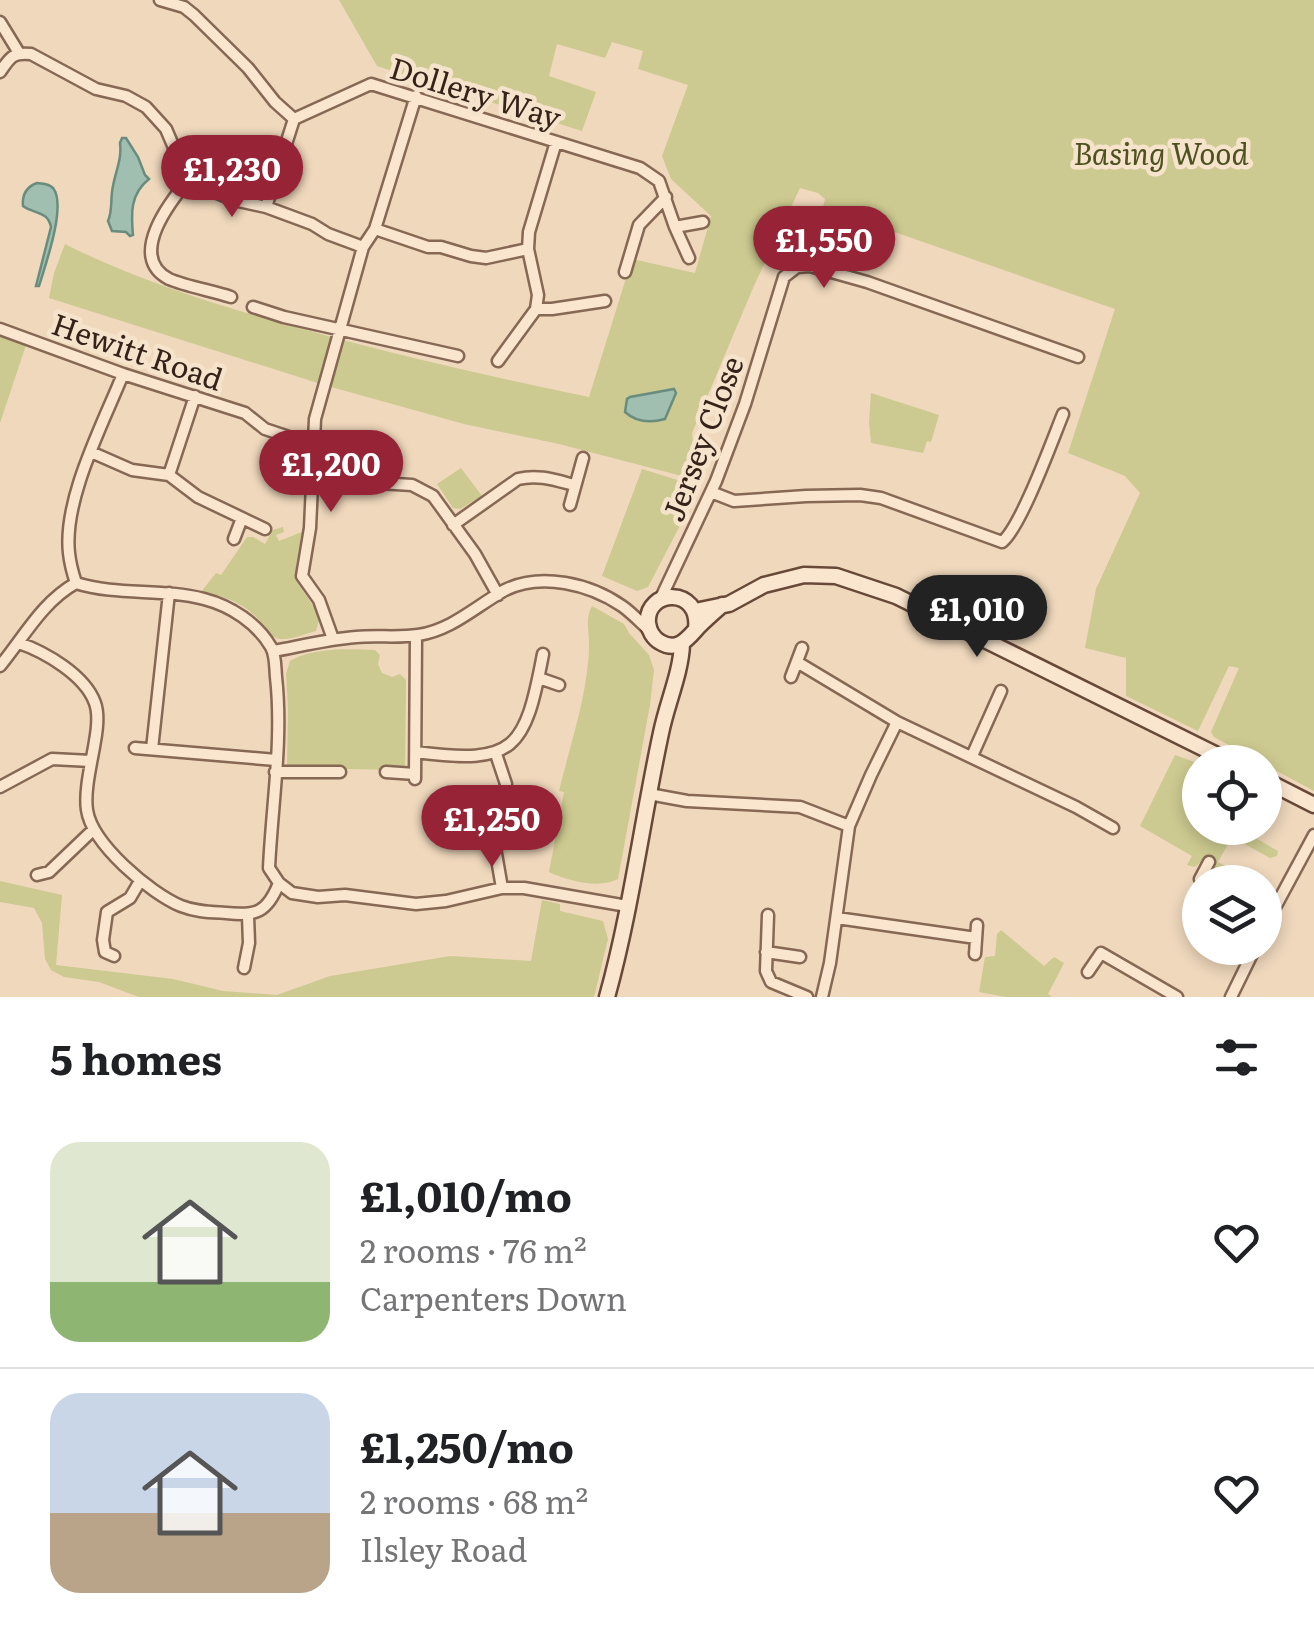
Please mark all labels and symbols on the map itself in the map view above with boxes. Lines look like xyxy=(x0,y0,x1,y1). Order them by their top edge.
street label: Dollery Way xyxy=(385,44,568,138)
park label: Basing Wood xyxy=(1073,130,1249,174)
pin: £1,230 xyxy=(151,135,313,220)
pin: £1,550 xyxy=(743,206,905,291)
street label: Hewitt Road xyxy=(47,300,229,400)
street label: Jersey Close xyxy=(649,349,753,527)
pin: £1,200 xyxy=(250,430,412,515)
pin: £1,010 xyxy=(896,575,1058,660)
pin: £1,250 xyxy=(411,785,573,870)

